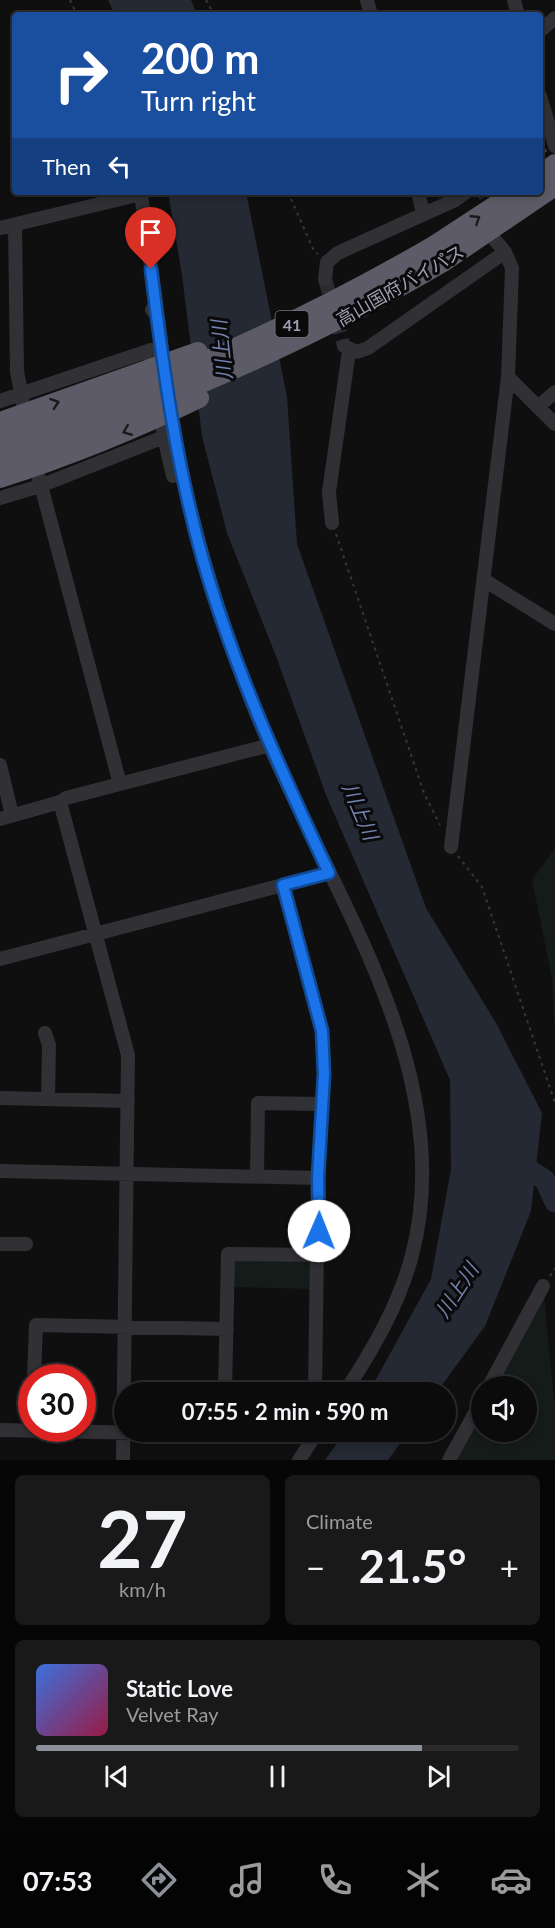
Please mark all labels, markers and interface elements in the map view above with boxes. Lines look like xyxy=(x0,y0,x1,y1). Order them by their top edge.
text: 200 m xyxy=(141,33,259,83)
icon: right xyxy=(42,36,120,114)
text: Turn right xyxy=(141,84,256,117)
icon: left xyxy=(103,150,136,183)
text: Then xyxy=(42,153,91,180)
pin xyxy=(125,207,176,269)
one-way arrow xyxy=(469,215,480,226)
icon: arrive xyxy=(134,216,167,249)
street label: 高山国府バイパス xyxy=(332,240,468,330)
road number: 41 xyxy=(276,311,308,337)
water label: 川上川 xyxy=(206,317,236,381)
one-way arrow xyxy=(49,397,60,410)
one-way arrow xyxy=(122,424,133,436)
water label: 川上川 xyxy=(338,779,385,845)
position arrow xyxy=(287,1199,351,1263)
water label: 川上川 xyxy=(430,1257,483,1322)
speed limit sign: 30 xyxy=(18,1364,96,1442)
map controls xyxy=(471,1376,537,1442)
button: sound xyxy=(471,1376,537,1442)
text: 07:55 · 2 min · 590 m xyxy=(182,1398,388,1425)
text: 27 xyxy=(97,1491,188,1585)
text: Climate xyxy=(306,1509,373,1533)
text: 21.5° xyxy=(359,1539,466,1593)
text: − xyxy=(306,1547,325,1587)
text: + xyxy=(500,1547,519,1587)
text: km/h xyxy=(119,1577,166,1601)
text: Static Love xyxy=(126,1675,233,1702)
text: Velvet Ray xyxy=(126,1702,219,1726)
icon: previous xyxy=(100,1760,133,1793)
icon: pause xyxy=(261,1760,294,1793)
icon: next xyxy=(422,1760,455,1793)
icon: directions xyxy=(138,1859,180,1901)
icon: music xyxy=(226,1859,268,1901)
icon: phone xyxy=(314,1859,356,1901)
icon: climate xyxy=(402,1859,444,1901)
icon: car xyxy=(490,1859,532,1901)
text: 07:53 xyxy=(23,1864,93,1897)

